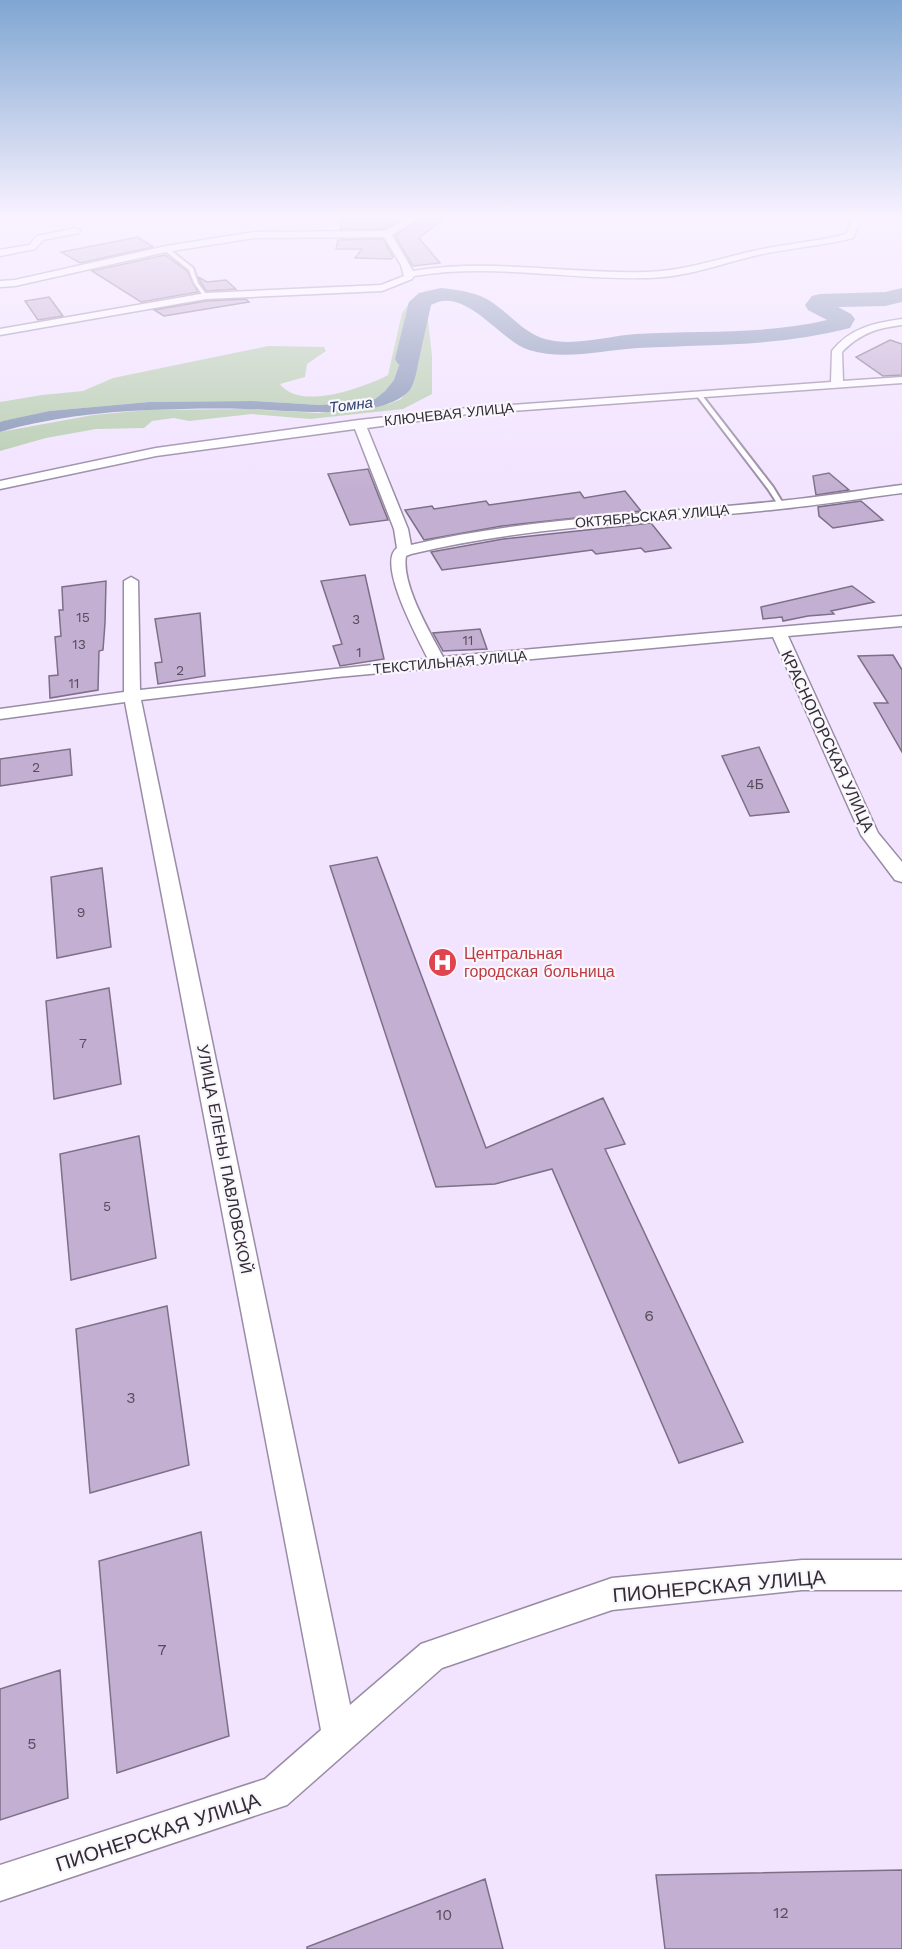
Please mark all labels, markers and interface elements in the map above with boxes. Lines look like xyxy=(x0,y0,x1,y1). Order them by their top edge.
water label: Томна xyxy=(328,393,374,417)
street label: КЛЮЧЕВАЯ УЛИЦА xyxy=(383,399,515,429)
street label: ОКТЯБРЬСКАЯ УЛИЦА xyxy=(574,501,730,531)
house number: 15 xyxy=(76,609,90,625)
house number: 3 xyxy=(352,611,360,627)
house number: 11 xyxy=(463,632,473,648)
house number: 13 xyxy=(72,636,86,652)
house number: 1 xyxy=(356,644,362,660)
street label: ТЕКСТИЛЬНАЯ УЛИЦА xyxy=(372,647,528,677)
street label: КРАСНОГОРСКАЯ УЛИЦА xyxy=(777,647,878,835)
house number: 2 xyxy=(176,662,184,678)
house number: 11 xyxy=(69,675,79,691)
house number: 2 xyxy=(32,759,40,775)
house number: 4Б xyxy=(746,776,764,792)
house number: 9 xyxy=(77,904,85,920)
place label: Центральная городская больница xyxy=(464,944,615,981)
hospital icon: Центральная городская больница xyxy=(427,946,459,978)
house number: 7 xyxy=(79,1035,87,1051)
street label: УЛИЦА ЕЛЕНЫ ПАВЛОВСКОЙ xyxy=(193,1043,256,1275)
house number: 5 xyxy=(103,1198,111,1214)
house number: 6 xyxy=(644,1306,654,1325)
house number: 3 xyxy=(126,1388,136,1407)
street label: ПИОНЕРСКАЯ УЛИЦА xyxy=(612,1565,827,1607)
house number: 7 xyxy=(158,1640,167,1659)
house number: 5 xyxy=(27,1734,37,1753)
street label: ПИОНЕРСКАЯ УЛИЦА xyxy=(53,1787,264,1876)
house number: 12 xyxy=(773,1903,789,1922)
house number: 10 xyxy=(436,1905,452,1924)

